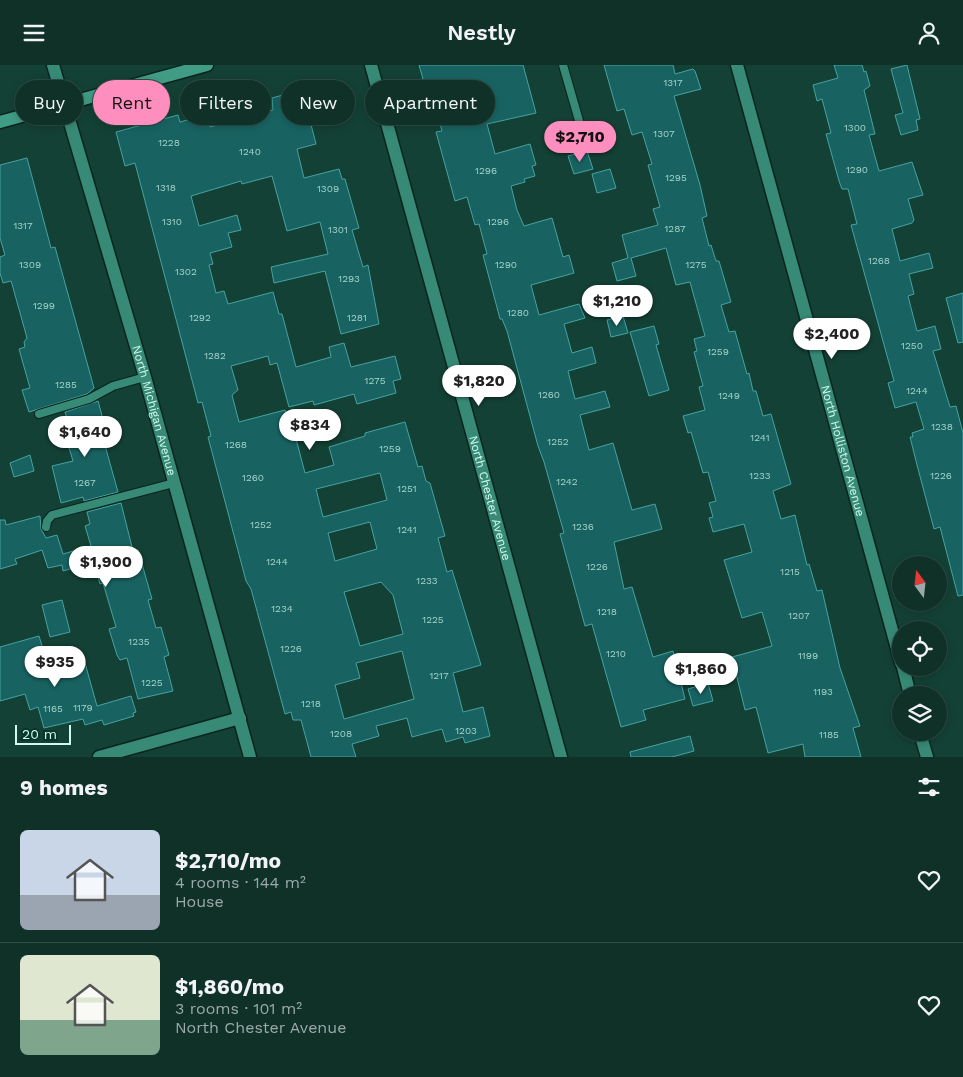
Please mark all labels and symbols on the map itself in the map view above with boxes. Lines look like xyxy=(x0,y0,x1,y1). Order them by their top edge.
house number: 1317 xyxy=(663,77,683,88)
pin: $2,710 xyxy=(539,121,621,163)
house number: 1300 xyxy=(844,122,866,133)
house number: 1307 xyxy=(653,128,675,139)
house number: 1228 xyxy=(158,137,180,148)
house number: 1240 xyxy=(239,146,261,157)
house number: 1290 xyxy=(846,164,868,175)
house number: 1296 xyxy=(475,165,497,176)
house number: 1295 xyxy=(665,172,687,183)
house number: 1318 xyxy=(156,182,176,193)
house number: 1309 xyxy=(317,183,339,194)
house number: 1310 xyxy=(162,216,182,227)
house number: 1296 xyxy=(487,216,509,227)
house number: 1317 xyxy=(13,220,33,231)
house number: 1287 xyxy=(664,223,686,234)
house number: 1301 xyxy=(328,224,348,235)
house number: 1268 xyxy=(868,255,890,266)
house number: 1309 xyxy=(19,259,41,270)
house number: 1290 xyxy=(495,259,517,270)
house number: 1275 xyxy=(686,259,707,270)
house number: 1302 xyxy=(175,266,197,277)
house number: 1293 xyxy=(338,273,360,284)
pin: $1,210 xyxy=(576,285,658,327)
house number: 1299 xyxy=(33,300,55,311)
house number: 1280 xyxy=(507,307,529,318)
house number: 1292 xyxy=(189,312,211,323)
house number: 1281 xyxy=(347,312,367,323)
pin: $2,400 xyxy=(791,317,873,360)
house number: 1250 xyxy=(901,340,923,351)
street label: North Michigan Avenue xyxy=(129,344,179,477)
house number: 1259 xyxy=(707,346,729,357)
house number: 1282 xyxy=(204,350,226,361)
pin: $1,820 xyxy=(438,365,520,407)
house number: 1275 xyxy=(365,375,386,386)
house number: 1285 xyxy=(55,379,77,390)
street label: North Holliston Avenue xyxy=(818,383,867,518)
house number: 1244 xyxy=(906,385,928,396)
house number: 1260 xyxy=(538,389,560,400)
house number: 1249 xyxy=(718,390,740,401)
pin: $834 xyxy=(280,409,340,451)
pin: $1,640 xyxy=(44,415,126,458)
house number: 1238 xyxy=(931,421,953,432)
house number: 1241 xyxy=(750,432,770,443)
street label: North Chester Avenue xyxy=(466,434,514,562)
house number: 1252 xyxy=(547,436,569,447)
house number: 1268 xyxy=(225,439,247,450)
house number: 1259 xyxy=(379,443,401,454)
house number: 1233 xyxy=(749,470,771,481)
house number: 1226 xyxy=(930,470,952,481)
house number: 1260 xyxy=(242,472,264,483)
house number: 1242 xyxy=(556,476,578,487)
house number: 1267 xyxy=(74,477,96,488)
house number: 1251 xyxy=(397,483,417,494)
house number: 1252 xyxy=(250,519,272,530)
house number: 1236 xyxy=(572,521,594,532)
house number: 1241 xyxy=(397,524,417,535)
pin: $1,900 xyxy=(65,545,147,588)
house number: 1244 xyxy=(266,556,288,567)
north arrow xyxy=(892,556,948,611)
house number: 1226 xyxy=(586,561,608,572)
house number: 1215 xyxy=(780,566,800,577)
house number: 1233 xyxy=(416,575,438,586)
house number: 1234 xyxy=(271,603,293,614)
house number: 1218 xyxy=(597,606,617,617)
house number: 1207 xyxy=(788,610,810,621)
house number: 1225 xyxy=(422,614,444,625)
house number: 1235 xyxy=(128,636,150,647)
house number: 1226 xyxy=(280,643,302,654)
pin: $935 xyxy=(25,645,85,688)
house number: 1210 xyxy=(606,648,626,659)
house number: 1199 xyxy=(798,650,818,661)
pin: $1,860 xyxy=(660,653,742,695)
house number: 1217 xyxy=(429,670,449,681)
house number: 1225 xyxy=(141,677,163,688)
house number: 1193 xyxy=(813,686,833,697)
house number: 1218 xyxy=(301,698,321,709)
house number: 1179 xyxy=(73,702,93,713)
house number: 1165 xyxy=(43,703,63,714)
scale bar xyxy=(15,722,71,745)
house number: 1203 xyxy=(455,725,477,736)
house number: 1208 xyxy=(330,728,352,739)
house number: 1185 xyxy=(819,729,839,740)

